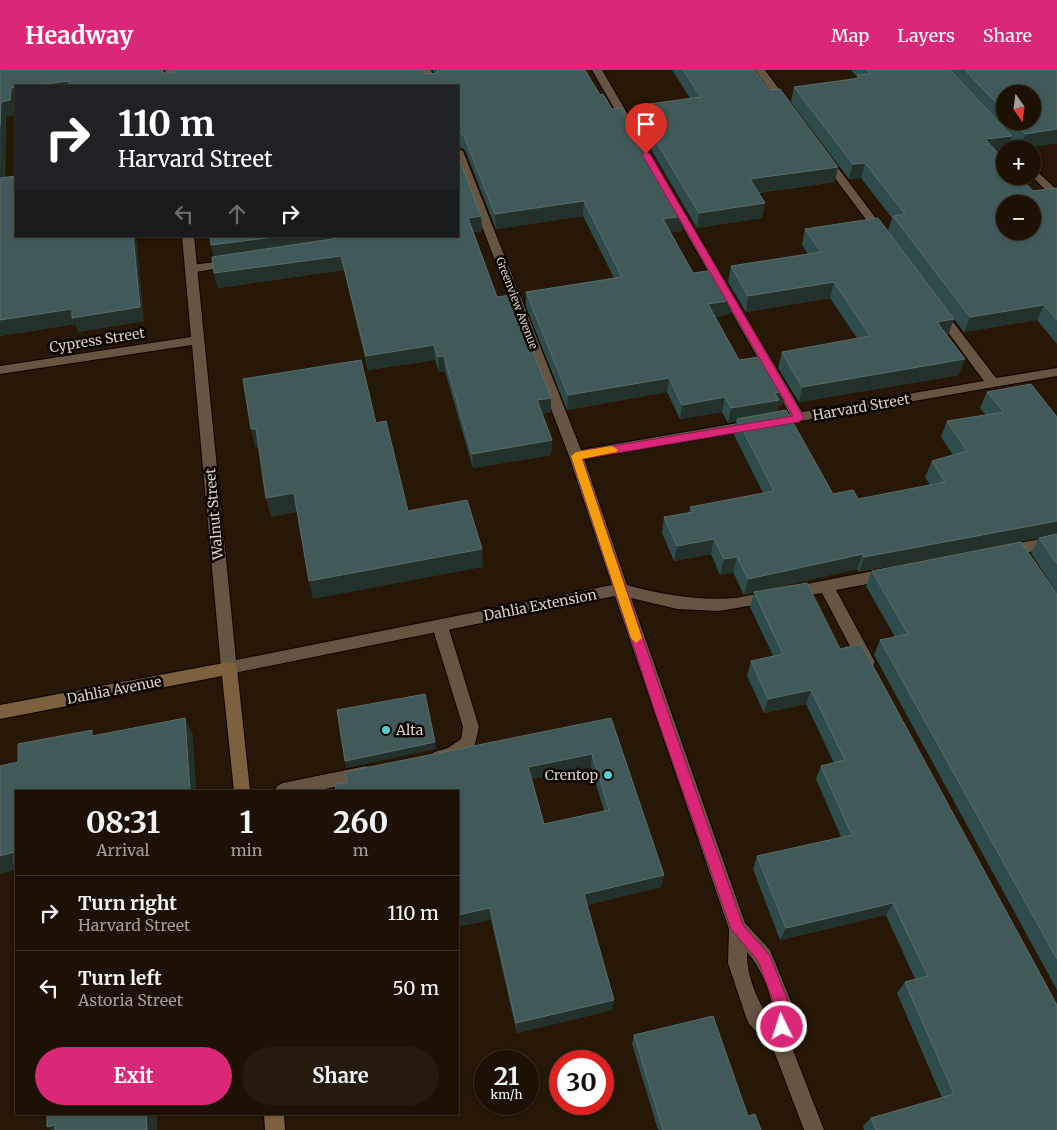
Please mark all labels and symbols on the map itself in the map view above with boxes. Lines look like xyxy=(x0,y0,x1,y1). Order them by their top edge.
north arrow xyxy=(996,85,1041,130)
pin xyxy=(625,103,667,154)
street label: Greenview Avenue xyxy=(493,255,541,351)
street label: Cypress Street xyxy=(48,324,146,356)
street label: Harvard Street xyxy=(811,390,911,424)
street label: Walnut Street xyxy=(201,467,227,561)
street label: Dahlia Extension xyxy=(482,585,598,625)
street label: Dahlia Avenue xyxy=(65,672,163,708)
place label: Alta xyxy=(395,721,424,739)
marker: Alta xyxy=(380,724,392,736)
place label: Crentop xyxy=(545,766,598,784)
marker: Crentop xyxy=(602,769,614,781)
position arrow xyxy=(755,1000,807,1052)
speed limit sign: 30 xyxy=(549,1050,614,1115)

